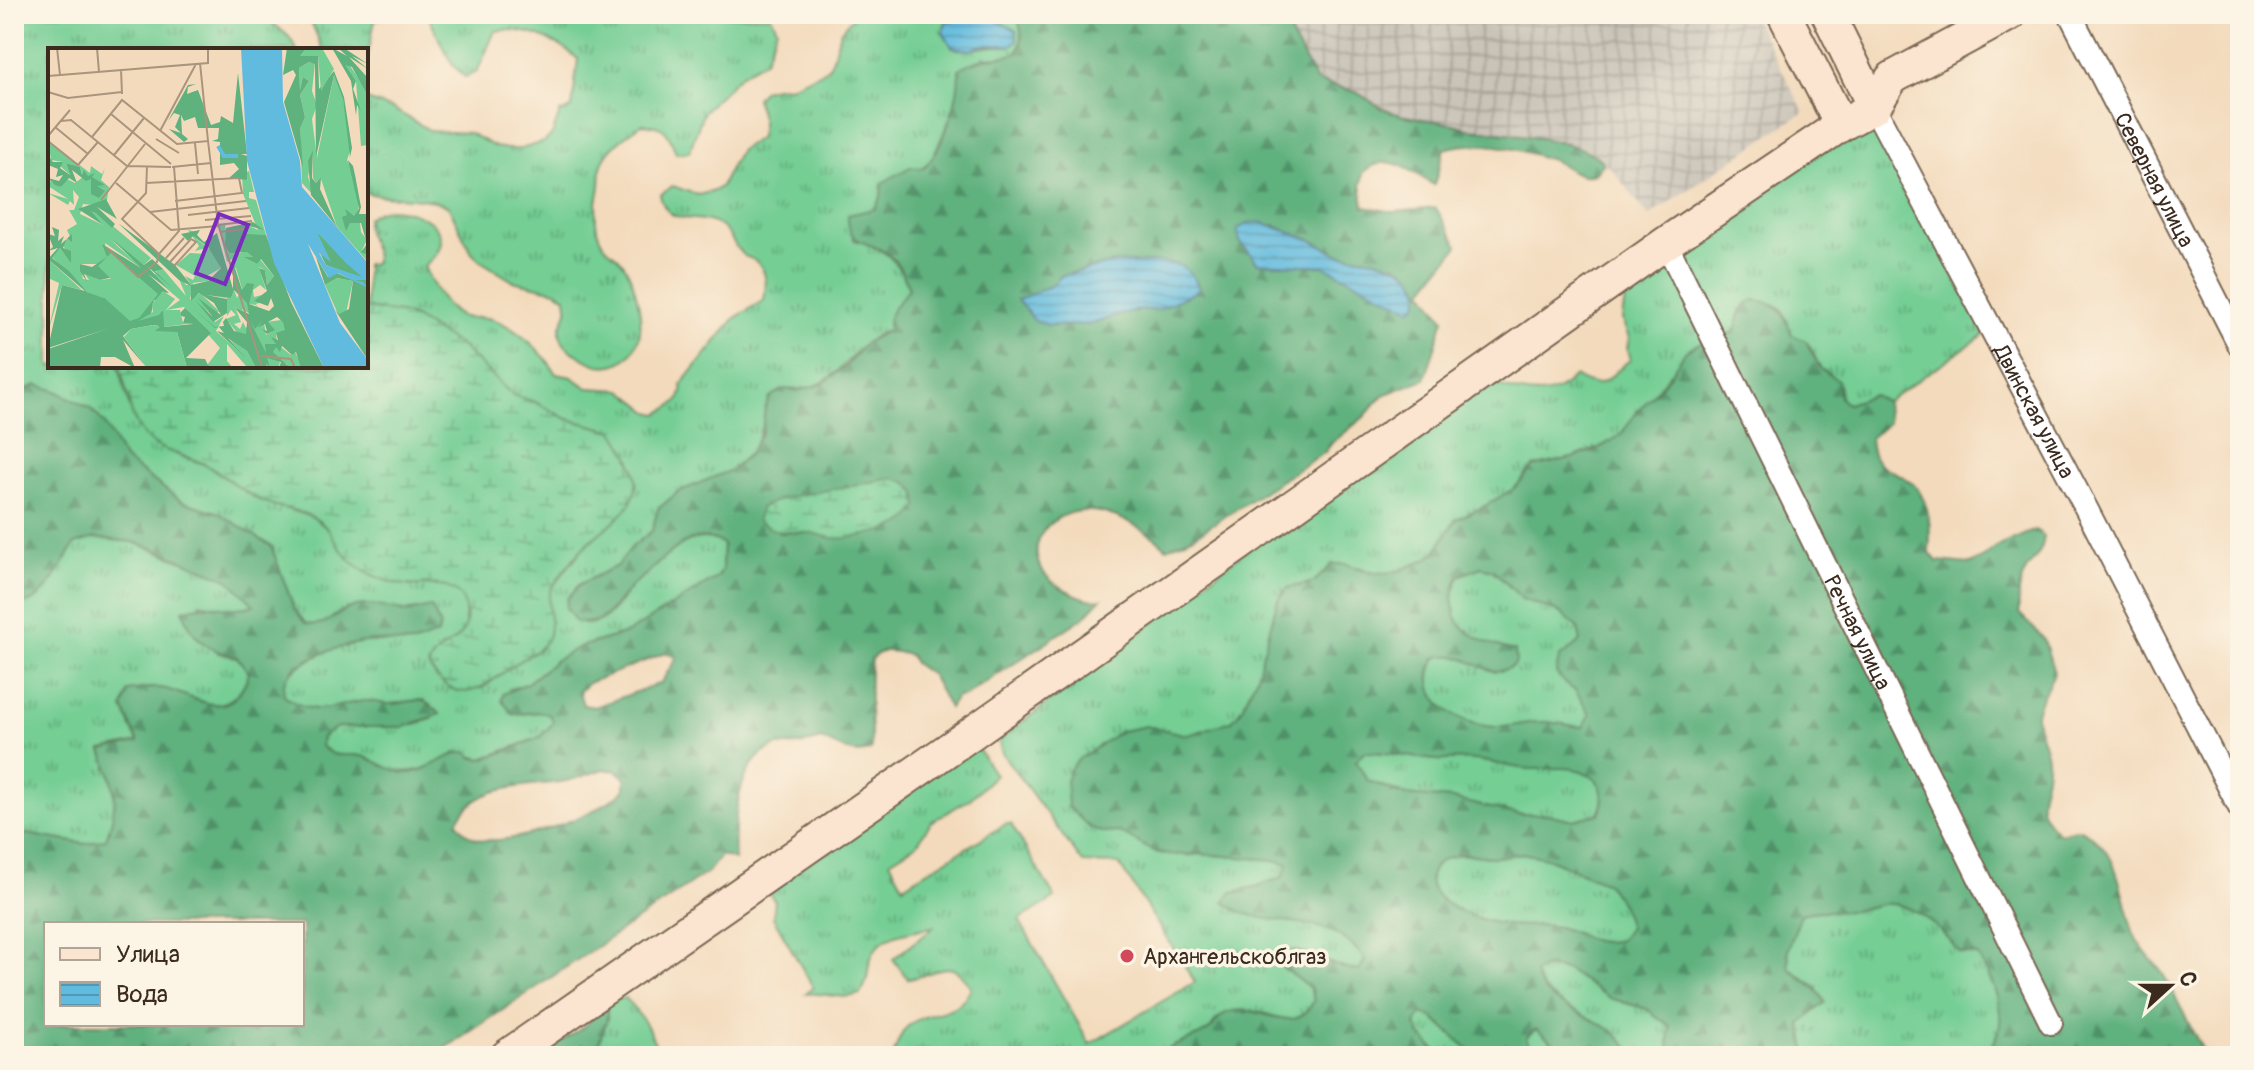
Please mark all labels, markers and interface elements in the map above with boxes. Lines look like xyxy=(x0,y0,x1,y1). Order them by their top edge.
inset map xyxy=(48,48,368,368)
street label: Северная улица xyxy=(2108,108,2200,252)
street label: Двинская улица xyxy=(1987,339,2081,483)
street label: Речная улица xyxy=(1817,571,1897,694)
legend xyxy=(44,922,304,1026)
text: Улица xyxy=(116,940,180,969)
place label: Архангельскоблгаз xyxy=(1143,943,1327,971)
north arrow xyxy=(2130,946,2210,1026)
marker: Архангельскоблгаз xyxy=(1118,947,1136,965)
text: С xyxy=(2172,968,2203,991)
text: Вода xyxy=(116,980,168,1009)

